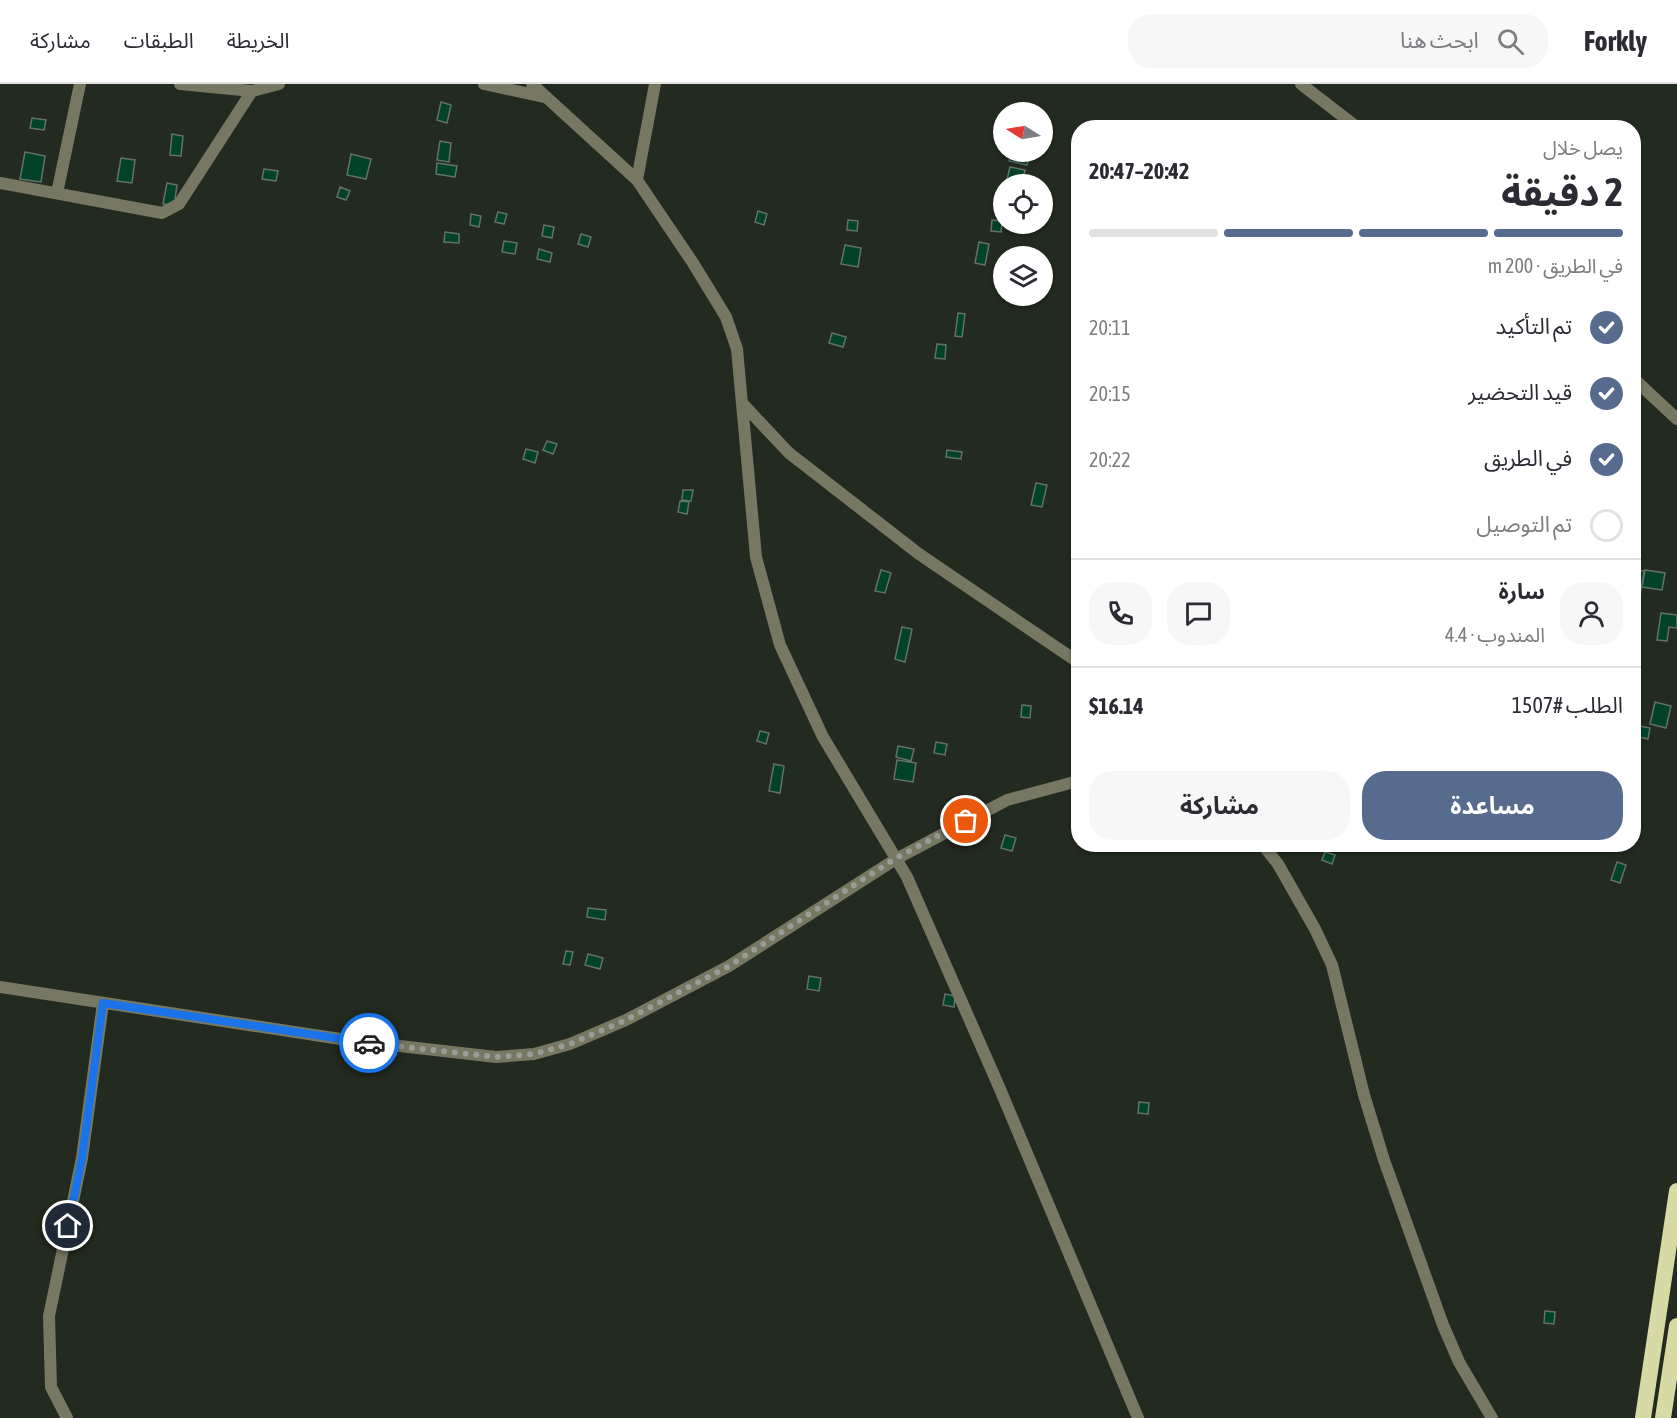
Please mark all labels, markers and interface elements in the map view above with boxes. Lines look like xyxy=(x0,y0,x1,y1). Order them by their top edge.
search box xyxy=(1128,14,1548,68)
icon: search xyxy=(1494,25,1527,58)
text: Forkly xyxy=(1584,25,1647,57)
text: ابحث هنا xyxy=(1400,27,1479,53)
text: مشاركة xyxy=(30,28,91,52)
text: الطبقات xyxy=(124,28,194,52)
text: الخريطة xyxy=(227,28,290,52)
north arrow xyxy=(993,102,1053,162)
map controls xyxy=(993,102,1053,306)
text: يصل خلال xyxy=(1543,136,1623,159)
text: 20:42–20:47 xyxy=(1089,158,1189,184)
text: 2 دقيقة xyxy=(1501,170,1623,214)
button: locate xyxy=(993,174,1053,234)
button: layers xyxy=(993,246,1053,306)
text: في الطريق · 200 m xyxy=(1488,254,1623,277)
icon: check xyxy=(1590,311,1623,344)
text: تم التأكيد xyxy=(1496,313,1572,339)
text: 20:11 xyxy=(1089,316,1131,339)
icon: check xyxy=(1590,377,1623,410)
text: قيد التحضير xyxy=(1468,379,1572,405)
text: 20:15 xyxy=(1089,382,1131,405)
icon: check xyxy=(1590,443,1623,476)
text: في الطريق xyxy=(1484,445,1572,471)
text: 20:22 xyxy=(1089,448,1131,471)
text: تم التوصيل xyxy=(1476,511,1572,537)
text: سارة xyxy=(1499,578,1545,604)
button: phone xyxy=(1089,582,1152,645)
button: chat xyxy=(1167,582,1230,645)
button: person xyxy=(1560,582,1623,645)
text: المندوب · 4.4 xyxy=(1445,623,1545,646)
text: الطلب #1507 xyxy=(1512,692,1623,718)
text: $16.14 xyxy=(1089,693,1144,719)
button: مشاركة xyxy=(1089,771,1350,840)
button: مساعدة xyxy=(1362,771,1623,840)
pin xyxy=(940,795,991,846)
icon: bag xyxy=(949,804,982,837)
courier xyxy=(339,1013,399,1073)
icon: car xyxy=(353,1027,386,1060)
pin xyxy=(42,1200,93,1251)
icon: home xyxy=(51,1209,84,1242)

